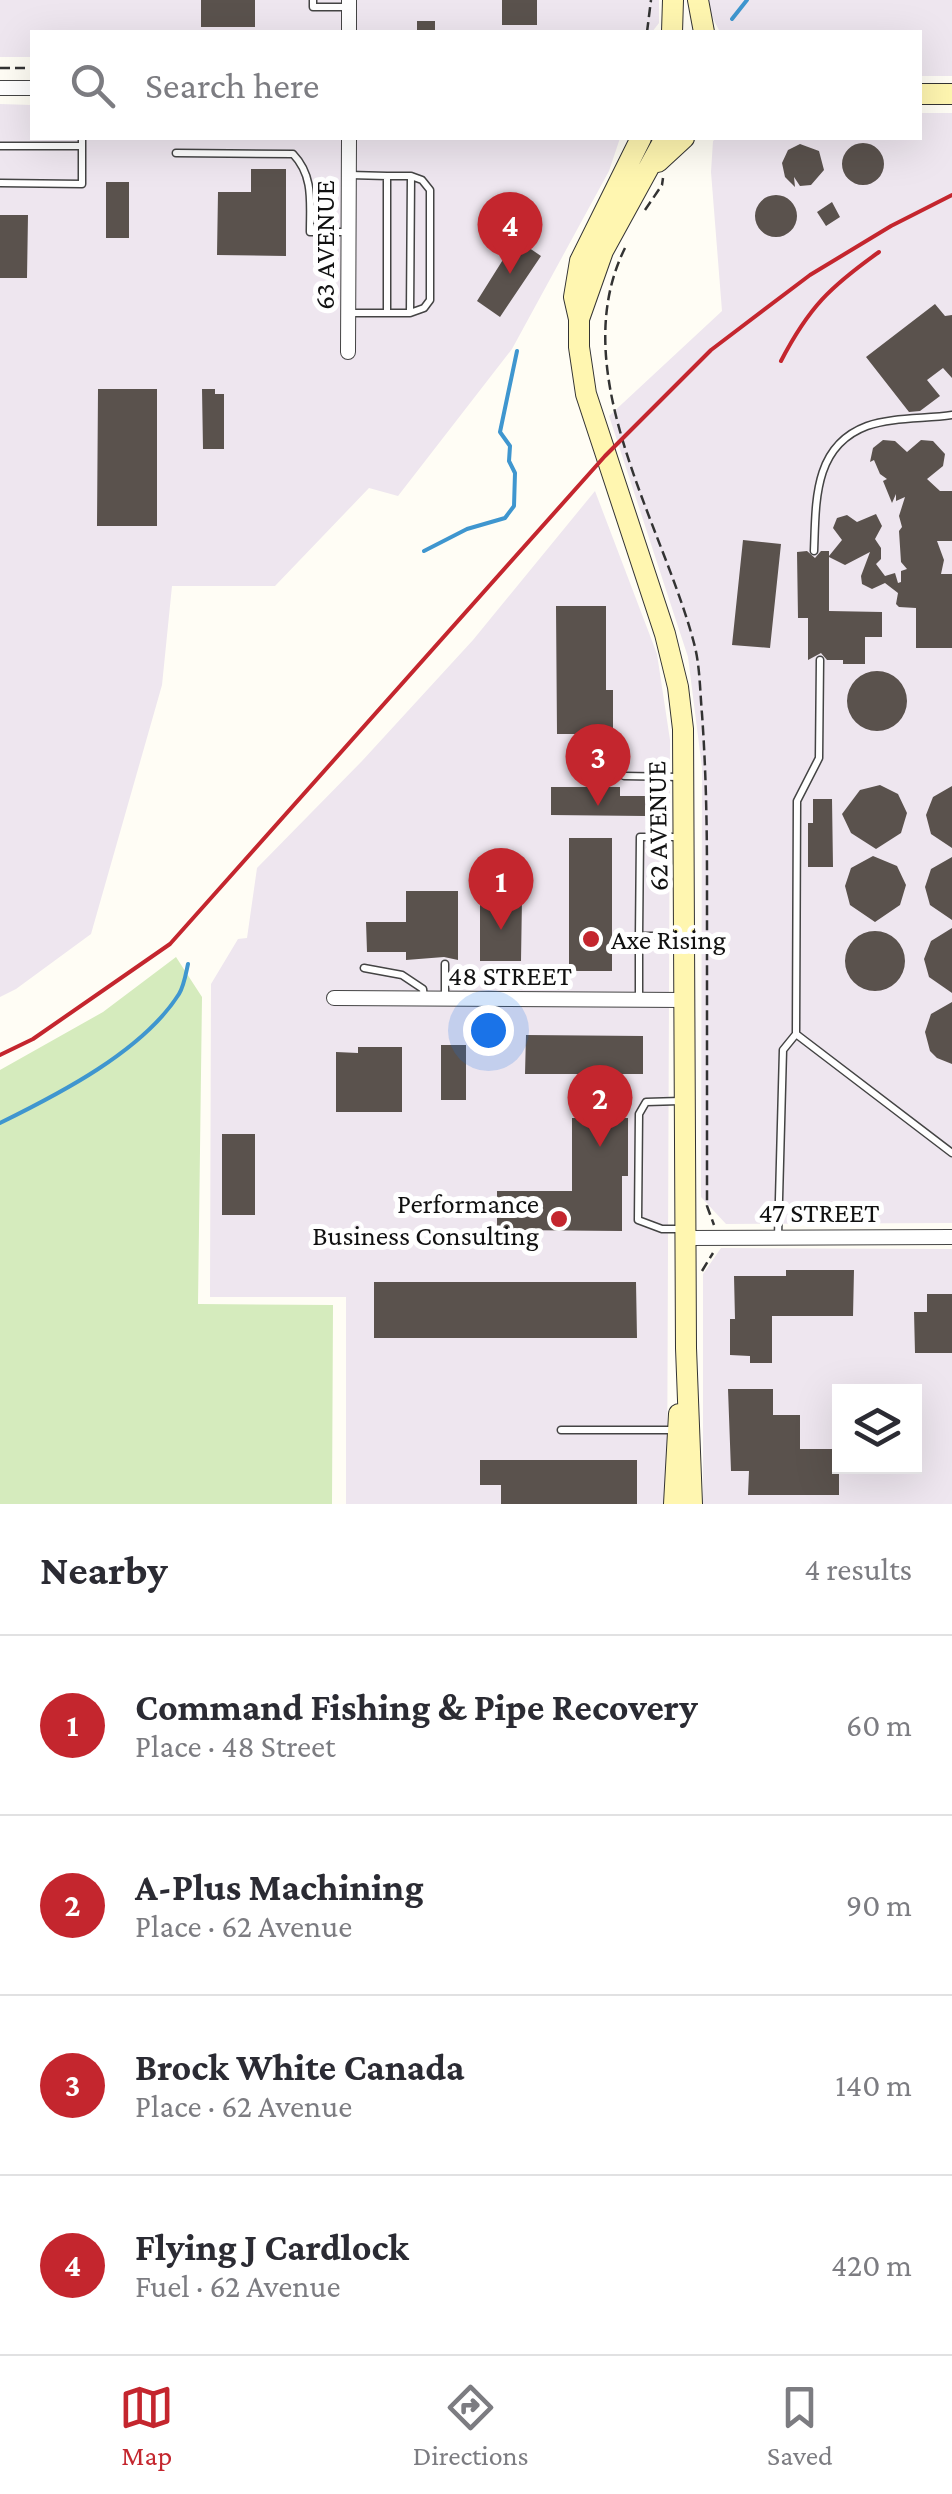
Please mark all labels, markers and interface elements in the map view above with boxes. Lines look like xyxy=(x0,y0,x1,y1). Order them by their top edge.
search box xyxy=(30,30,922,140)
icon: search xyxy=(65,58,120,113)
text: Search here xyxy=(145,64,319,106)
street label: 63 AVENUE xyxy=(309,180,340,310)
pin: 4 xyxy=(478,192,542,274)
pin: 3 xyxy=(566,724,630,806)
street label: 62 AVENUE xyxy=(640,760,674,892)
pin: 1 xyxy=(468,848,534,930)
place label: Axe Rising xyxy=(611,924,727,955)
marker: Axe Rising xyxy=(580,928,602,950)
street label: 48 STREET xyxy=(448,960,572,991)
your location xyxy=(463,1005,514,1056)
pin: 2 xyxy=(568,1064,632,1147)
place label: Performance Business Consulting xyxy=(312,1188,539,1251)
street label: 47 STREET xyxy=(758,1197,880,1228)
marker: Performance Business Consulting xyxy=(548,1208,570,1230)
map controls xyxy=(832,1384,922,1474)
button: layers xyxy=(832,1384,922,1474)
text: Nearby xyxy=(40,1546,168,1593)
text: 4 results xyxy=(804,1551,912,1587)
text: Command Fishing & Pipe Recovery xyxy=(135,1686,698,1728)
text: 1 xyxy=(67,1707,78,1743)
text: 60 m xyxy=(846,1707,912,1743)
text: Place · 48 Street xyxy=(135,1728,336,1764)
text: A-Plus Machining xyxy=(135,1866,424,1908)
text: 2 xyxy=(64,1887,81,1923)
text: 90 m xyxy=(846,1887,912,1923)
text: Place · 62 Avenue xyxy=(135,1908,352,1944)
text: Brock White Canada xyxy=(135,2046,465,2088)
text: 3 xyxy=(65,2067,80,2103)
text: 140 m xyxy=(835,2067,912,2103)
text: Place · 62 Avenue xyxy=(135,2088,352,2124)
text: Flying J Cardlock xyxy=(135,2226,409,2268)
text: 4 xyxy=(64,2247,81,2283)
text: 420 m xyxy=(831,2247,912,2283)
text: Fuel · 62 Avenue xyxy=(135,2268,341,2304)
tab: Map xyxy=(119,2380,174,2471)
tab: Directions xyxy=(413,2380,529,2471)
tab: Saved xyxy=(767,2380,833,2471)

